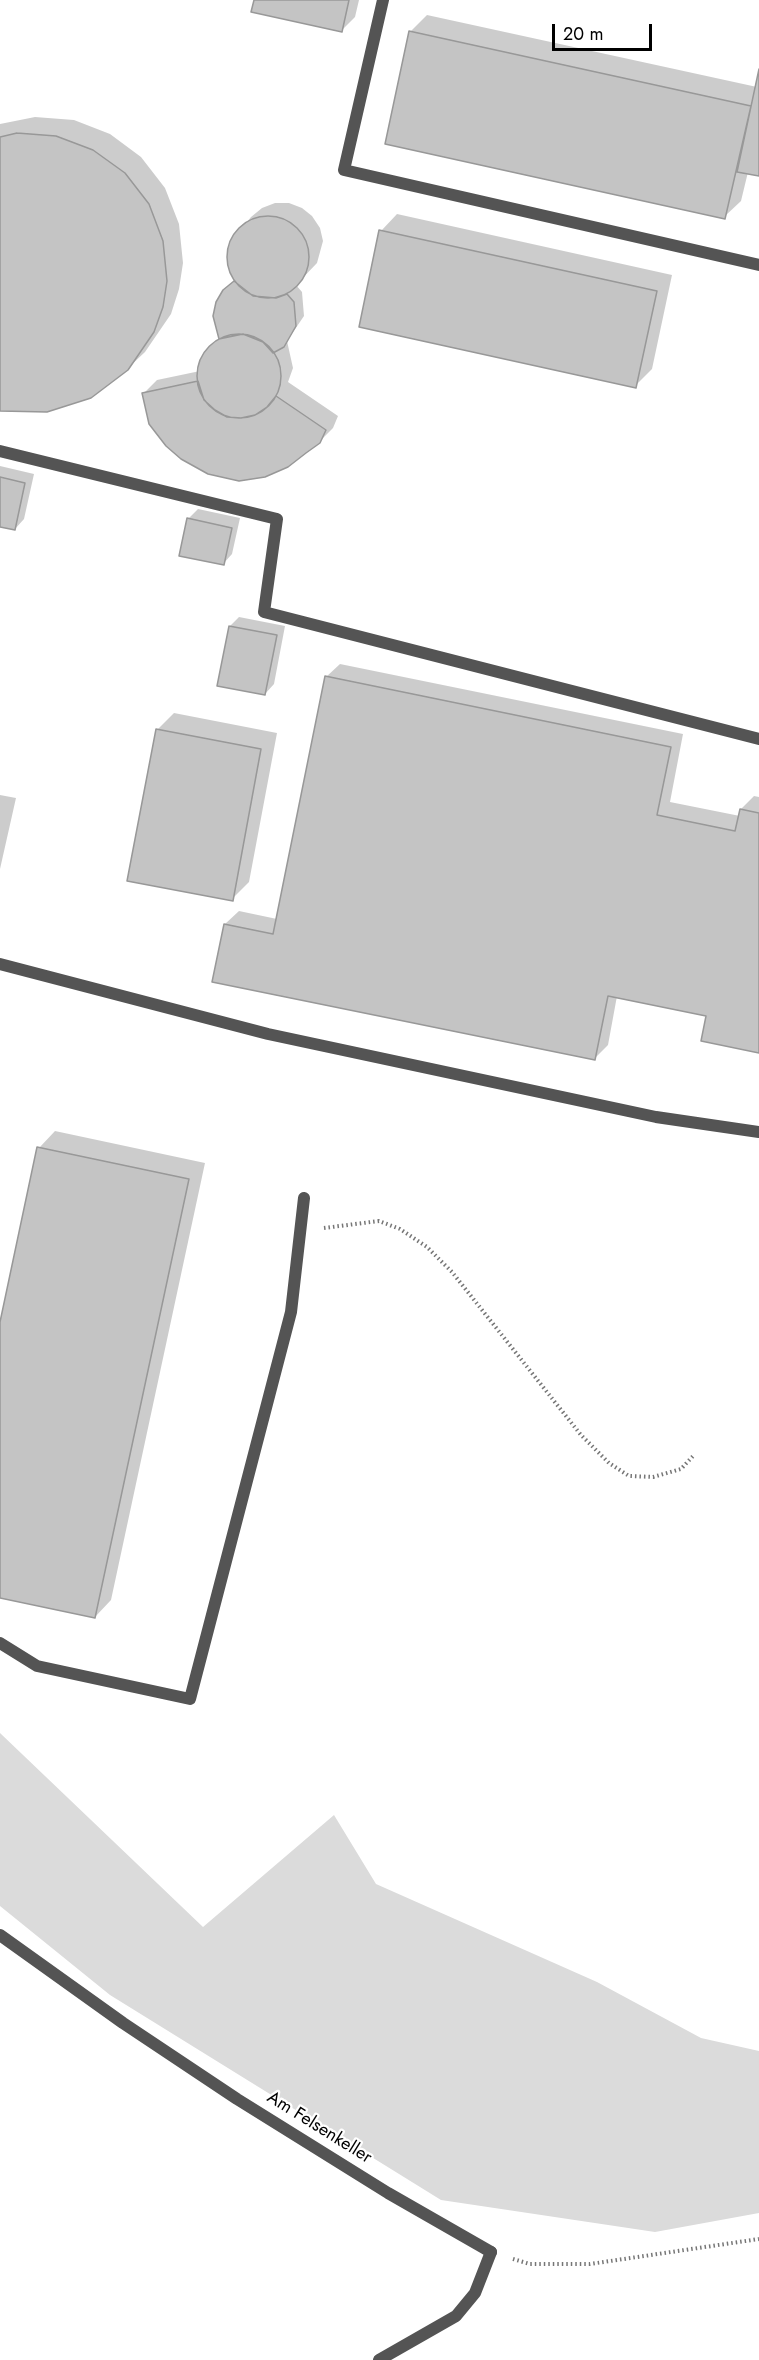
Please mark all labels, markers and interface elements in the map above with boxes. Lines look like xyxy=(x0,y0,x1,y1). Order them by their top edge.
scale bar xyxy=(555,12,656,50)
text: 20 m xyxy=(563,21,603,47)
street label: Am Felsenkeller xyxy=(262,2087,376,2169)

